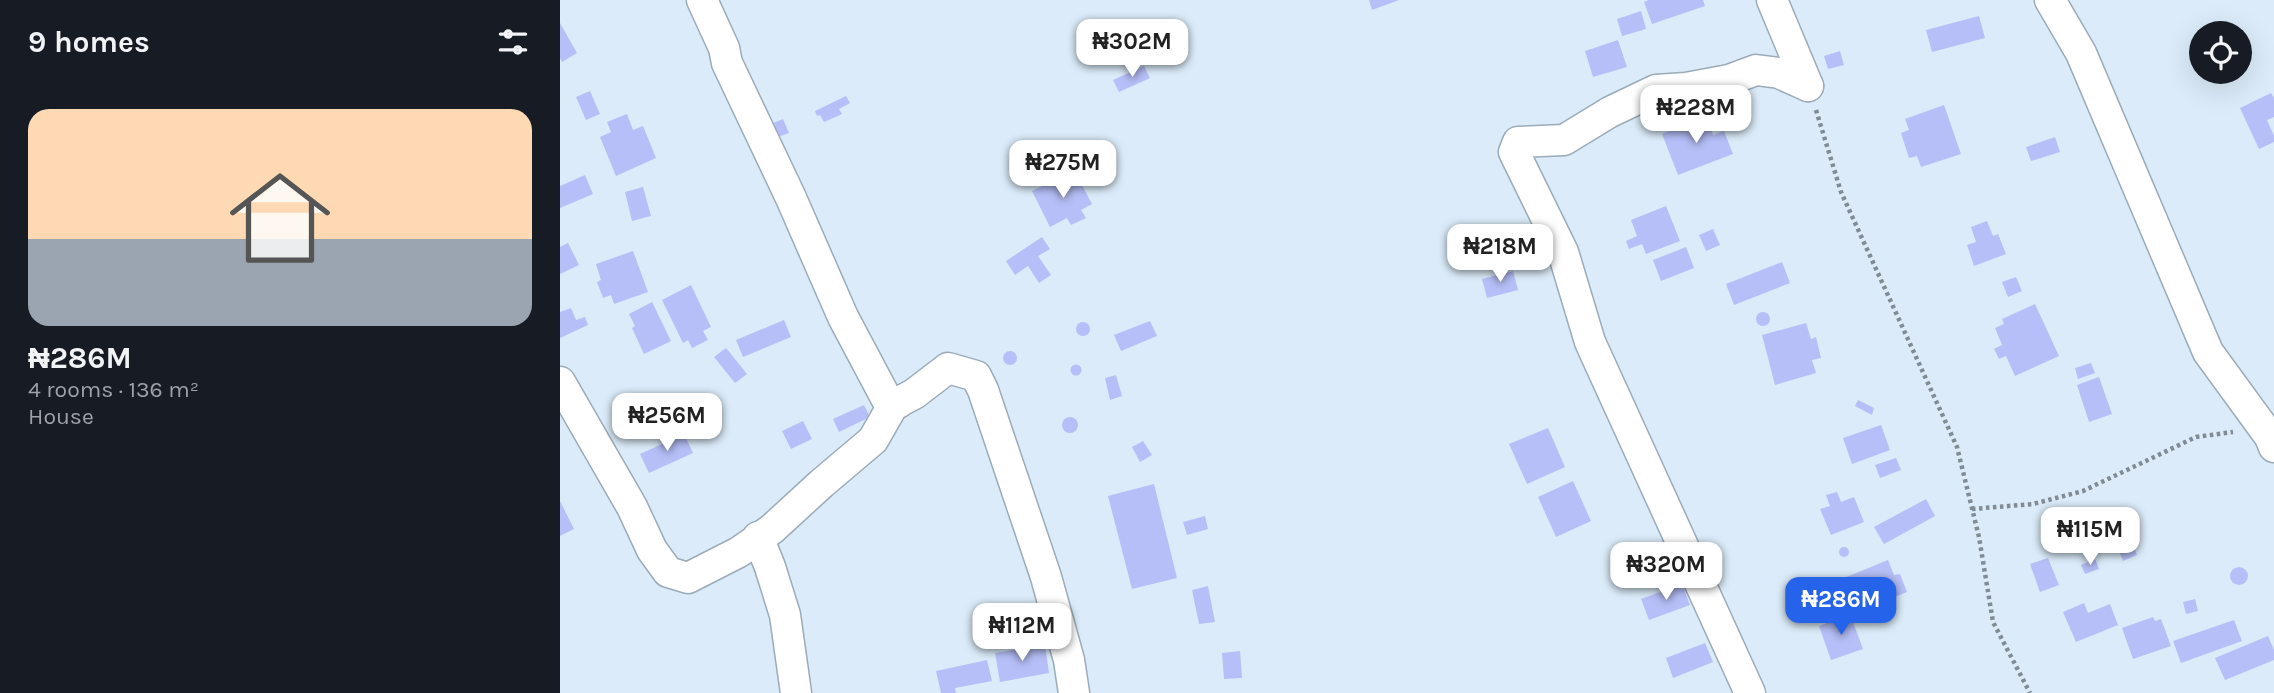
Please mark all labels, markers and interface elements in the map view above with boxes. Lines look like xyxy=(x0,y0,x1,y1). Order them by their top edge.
pin: ₦302M xyxy=(1083,20,1181,79)
map controls xyxy=(2189,21,2252,84)
button: locate xyxy=(2189,21,2252,84)
icon: filters xyxy=(494,23,532,61)
text: 9 homes xyxy=(28,24,150,60)
text: ₦302M xyxy=(1092,28,1172,55)
pin: ₦228M xyxy=(1647,86,1745,145)
text: ₦228M xyxy=(1656,94,1736,121)
pin: ₦275M xyxy=(1014,140,1112,200)
text: ₦275M xyxy=(1025,149,1101,176)
icon: home xyxy=(217,155,343,281)
pin: ₦218M xyxy=(1451,224,1549,284)
text: ₦218M xyxy=(1463,233,1537,260)
text: ₦286M xyxy=(28,340,132,376)
text: 4 rooms · 136 m² xyxy=(28,376,199,403)
pin: ₦256M xyxy=(618,393,716,453)
text: ₦256M xyxy=(628,402,706,429)
text: House xyxy=(28,403,94,430)
pin: ₦115M xyxy=(2041,508,2139,567)
text: ₦115M xyxy=(2057,516,2123,543)
pin: ₦320M xyxy=(1617,542,1715,602)
text: ₦320M xyxy=(1626,551,1706,578)
pin: ₦286M xyxy=(1792,578,1890,637)
text: ₦286M xyxy=(1801,586,1881,613)
pin: ₦112M xyxy=(973,604,1071,663)
text: ₦112M xyxy=(988,612,1056,639)

